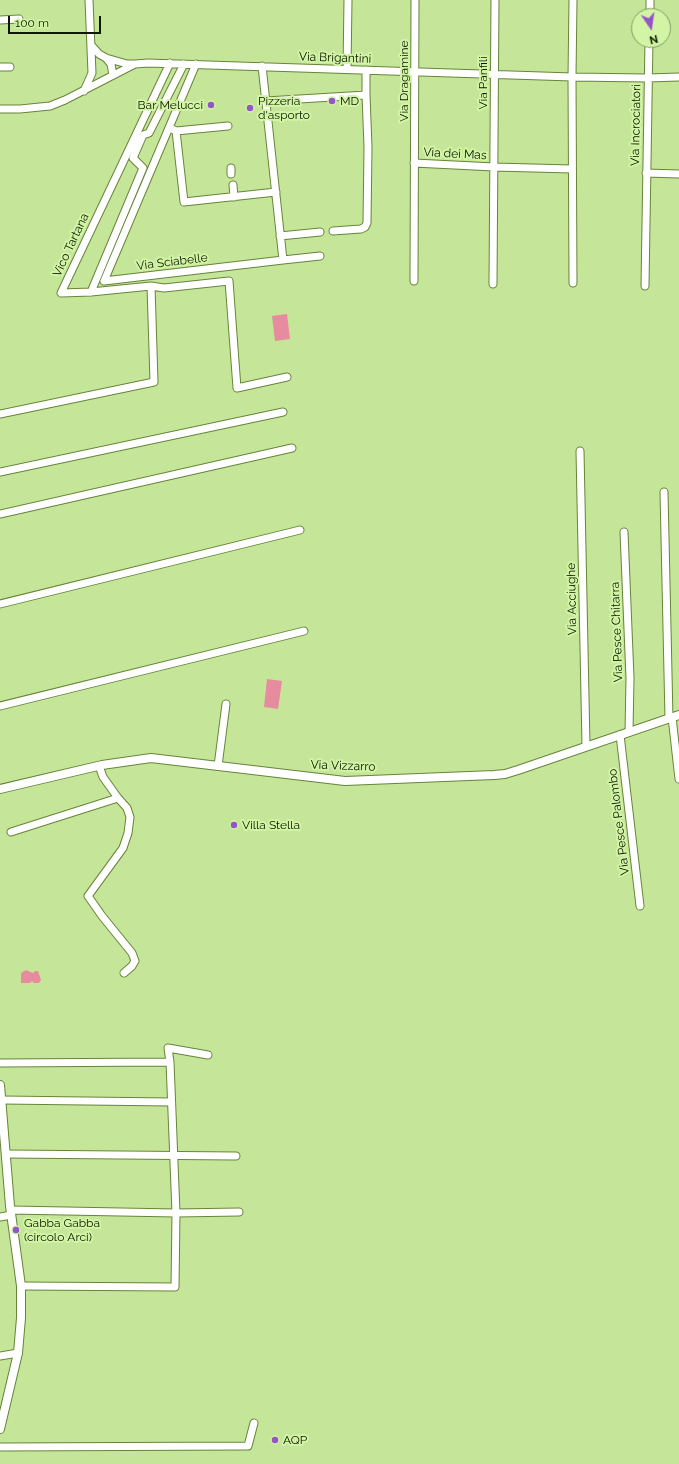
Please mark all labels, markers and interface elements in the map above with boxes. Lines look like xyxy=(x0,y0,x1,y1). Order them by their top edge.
scale bar xyxy=(10,8,103,34)
north arrow xyxy=(631,8,671,48)
text: 100 m xyxy=(15,16,49,30)
text: N xyxy=(648,32,659,46)
street label: Via Dragamine xyxy=(397,40,411,122)
street label: Via Brigantini xyxy=(299,50,371,66)
street label: Via Panfili xyxy=(476,56,490,110)
street label: Via Incrociatori xyxy=(628,84,644,166)
place label: Pizzeria d'asporto xyxy=(258,94,310,122)
place label: MD xyxy=(340,94,359,108)
marker: MD xyxy=(327,96,337,106)
place label: Bar Melucci xyxy=(138,98,203,112)
marker: Bar Melucci xyxy=(206,100,216,110)
marker: Pizzeria d'asporto xyxy=(245,103,255,113)
street label: Via dei Mas xyxy=(423,145,487,163)
street label: Vico Tartana xyxy=(50,211,92,279)
street label: Via Sciabelle xyxy=(136,251,208,273)
street label: Via Acciughe xyxy=(564,563,580,635)
street label: Via Pesce Chitarra xyxy=(608,582,626,682)
street label: Via Vizzarro xyxy=(310,758,376,774)
street label: Via Pesce Palombo xyxy=(605,768,633,876)
place label: Villa Stella xyxy=(242,818,300,832)
marker: Villa Stella xyxy=(229,820,239,830)
place label: Gabba Gabba (circolo Arci) xyxy=(24,1216,100,1244)
marker: Gabba Gabba (circolo Arci) xyxy=(11,1225,21,1235)
place label: AQP xyxy=(283,1433,307,1447)
marker: AQP xyxy=(270,1435,280,1445)

